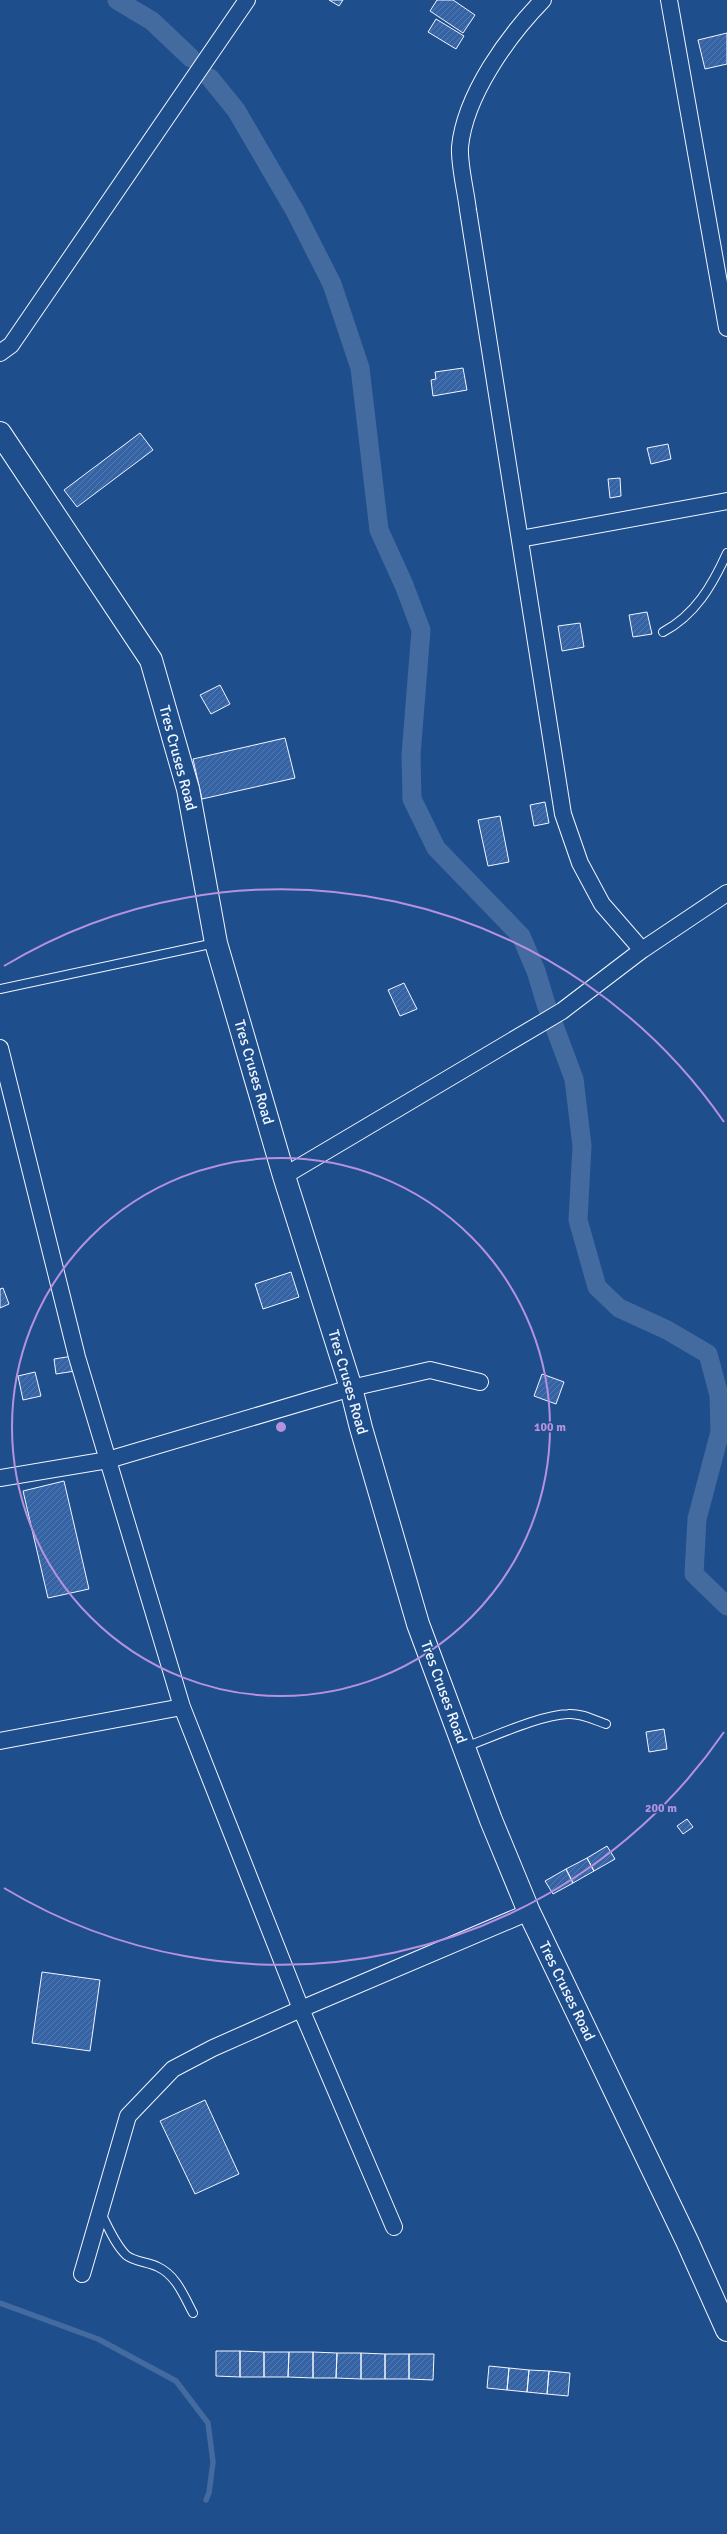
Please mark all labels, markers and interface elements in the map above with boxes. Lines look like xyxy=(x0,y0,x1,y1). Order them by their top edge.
street label: Tres Cruses Road xyxy=(155,703,201,813)
street label: Tres Cruses Road xyxy=(230,1018,278,1126)
street label: Tres Cruses Road xyxy=(324,1328,372,1436)
centre of rings xyxy=(274,1420,288,1434)
text: 100 m xyxy=(534,1420,566,1435)
street label: Tres Cruses Road xyxy=(417,1638,471,1746)
text: 200 m xyxy=(645,1801,677,1816)
street label: Tres Cruses Road xyxy=(535,1938,599,2044)

